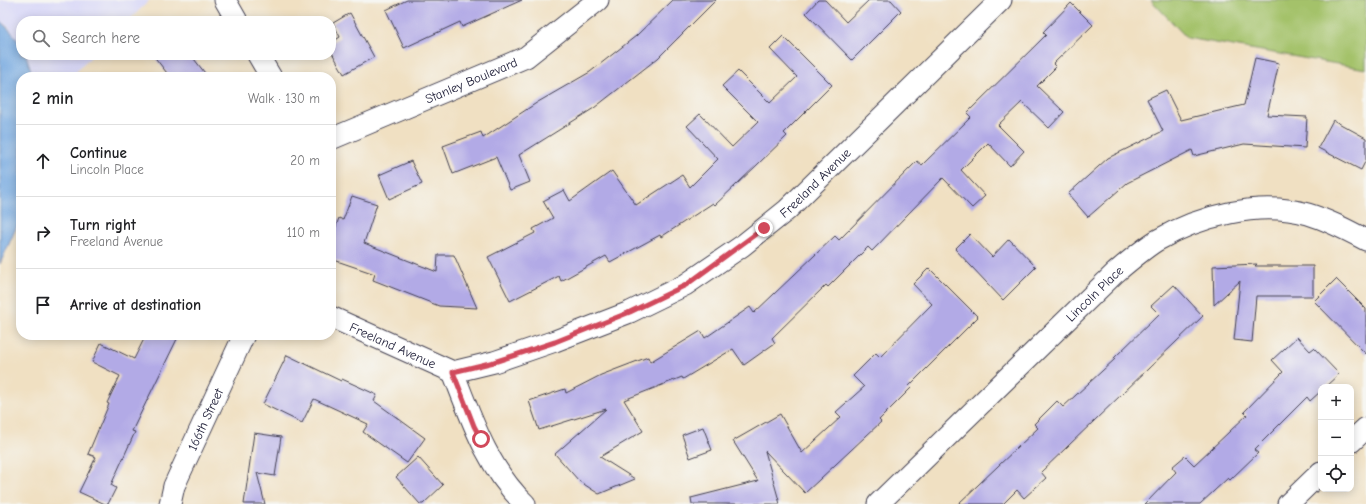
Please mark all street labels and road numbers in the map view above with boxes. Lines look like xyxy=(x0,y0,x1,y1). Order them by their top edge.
street label: Stanley Boulevard xyxy=(423,54,519,106)
street label: Freeland Avenue xyxy=(776,144,854,221)
street label: Lincoln Place xyxy=(1063,262,1126,324)
street label: Freeland Avenue xyxy=(347,319,439,371)
street label: 166th Street xyxy=(184,385,226,453)

